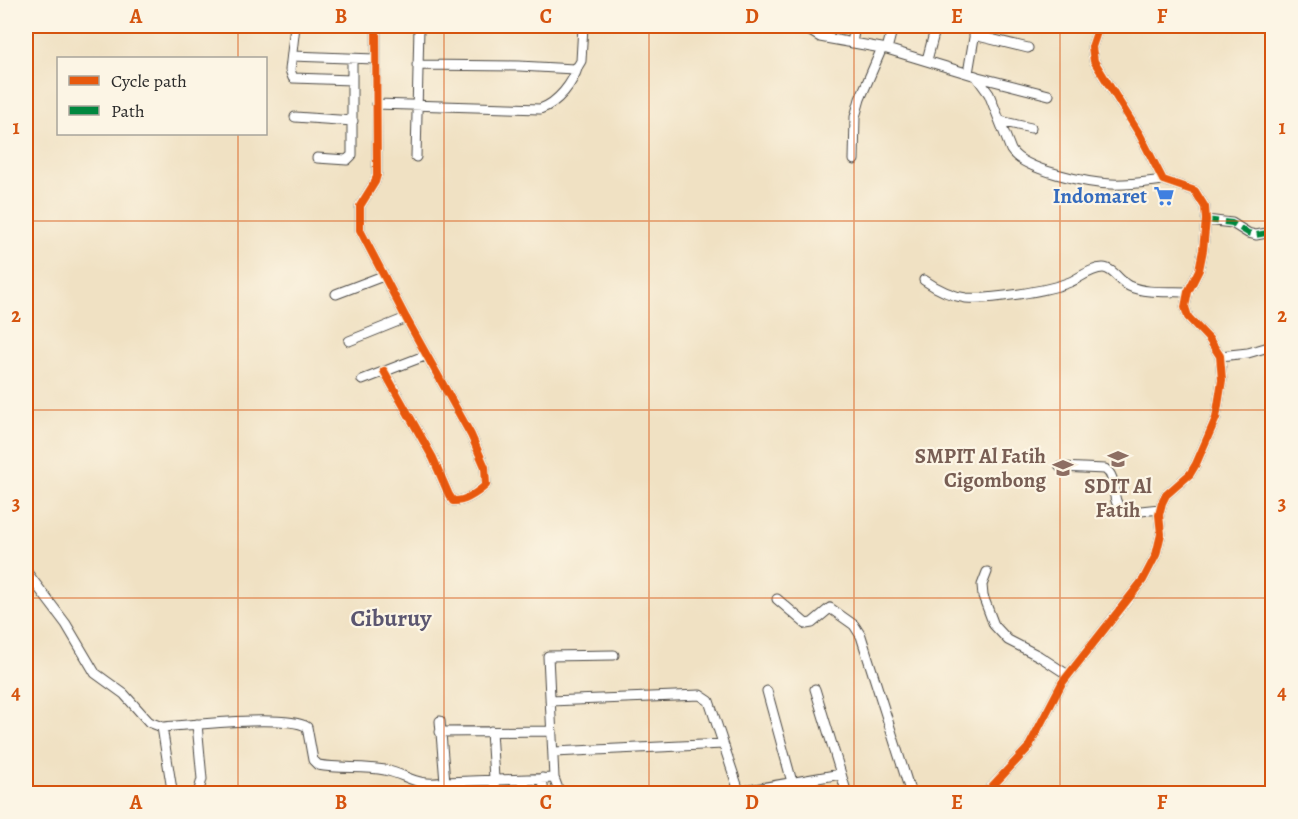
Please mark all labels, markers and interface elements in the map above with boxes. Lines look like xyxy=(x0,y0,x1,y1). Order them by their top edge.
text: A xyxy=(129,3,143,30)
text: B xyxy=(335,3,347,30)
text: C xyxy=(540,3,552,30)
text: D xyxy=(745,3,759,30)
text: E xyxy=(951,3,963,30)
text: F xyxy=(1157,3,1168,30)
legend xyxy=(57,57,267,135)
text: Cycle path xyxy=(111,69,187,93)
text: Path xyxy=(111,99,145,123)
text: 1 xyxy=(12,114,20,141)
text: 1 xyxy=(1278,114,1286,141)
place label: Indomaret xyxy=(1053,182,1147,210)
supermarket icon: Indomaret xyxy=(1152,184,1176,208)
text: 2 xyxy=(11,302,21,329)
text: 2 xyxy=(1277,302,1287,329)
place label: SMPIT Al Fatih Cigombong xyxy=(915,442,1046,494)
school or university icon: SDIT Al Fatih xyxy=(1106,447,1130,471)
school or university icon: SMPIT Al Fatih Cigombong xyxy=(1051,456,1075,480)
place label: SDIT Al Fatih xyxy=(1084,472,1152,524)
text: 3 xyxy=(12,490,20,517)
text: 3 xyxy=(1278,490,1286,517)
district label: Ciburuy xyxy=(351,602,432,634)
text: 4 xyxy=(11,679,21,706)
text: 4 xyxy=(1277,679,1287,706)
text: A xyxy=(129,789,143,816)
text: B xyxy=(335,789,347,816)
text: C xyxy=(540,789,552,816)
text: D xyxy=(745,789,759,816)
text: E xyxy=(951,789,963,816)
text: F xyxy=(1157,789,1168,816)

